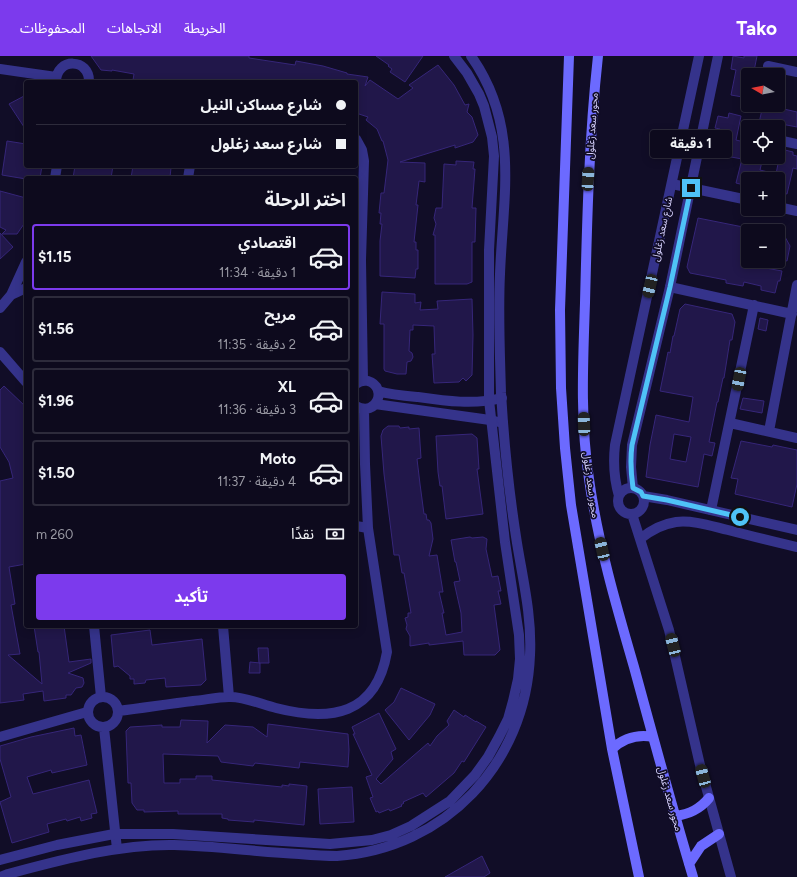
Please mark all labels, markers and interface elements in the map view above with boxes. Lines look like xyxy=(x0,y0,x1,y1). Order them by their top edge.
text: Tako xyxy=(736,17,777,40)
text: المحفوظات xyxy=(20,20,85,37)
text: الاتجاهات xyxy=(107,20,162,37)
text: الخريطة xyxy=(184,20,226,37)
north arrow xyxy=(741,68,785,112)
map controls xyxy=(741,68,785,268)
street label: محور سعد زغلول xyxy=(583,92,601,160)
text: شارع مساكن النيل xyxy=(200,96,322,114)
button: locate xyxy=(741,120,785,164)
callout: 1 دقيقة xyxy=(650,130,732,158)
text: شارع سعد زغلول xyxy=(211,135,322,153)
text: 1 دقيقة xyxy=(670,136,712,151)
car xyxy=(581,167,595,191)
button: + xyxy=(741,172,785,216)
route end xyxy=(682,179,700,197)
text: اختر الرحلة xyxy=(265,189,346,211)
street label: شارع سعد زغلول xyxy=(649,195,676,263)
button: − xyxy=(741,224,785,268)
text: اقتصادي xyxy=(238,234,296,252)
icon: car xyxy=(308,239,344,275)
text: $1.15 xyxy=(38,248,71,266)
text: 1 دقيقة · 11:34 xyxy=(219,265,296,280)
car xyxy=(641,273,659,299)
text: مريح xyxy=(264,306,296,324)
icon: car xyxy=(308,311,344,347)
text: $1.56 xyxy=(38,320,74,338)
text: 2 دقيقة · 11:35 xyxy=(218,337,296,352)
car xyxy=(731,366,747,392)
text: XL xyxy=(278,378,296,396)
icon: car xyxy=(308,383,344,419)
text: $1.96 xyxy=(38,392,74,410)
text: 3 دقيقة · 11:36 xyxy=(218,402,296,417)
car xyxy=(578,412,590,436)
text: Moto xyxy=(260,450,296,468)
street label: محور سعد زغلول xyxy=(580,451,602,519)
icon: car xyxy=(308,455,344,491)
text: $1.50 xyxy=(38,464,75,482)
text: 4 دقيقة · 11:37 xyxy=(217,474,296,489)
route start xyxy=(731,508,749,526)
icon: cash xyxy=(324,523,346,545)
text: نقدًا xyxy=(291,525,314,543)
text: 260 m xyxy=(36,527,73,542)
car xyxy=(593,536,611,562)
button: تأكيد xyxy=(36,574,346,620)
car xyxy=(664,632,682,658)
car xyxy=(694,763,712,789)
street label: محور سعد زغلول xyxy=(655,765,685,833)

